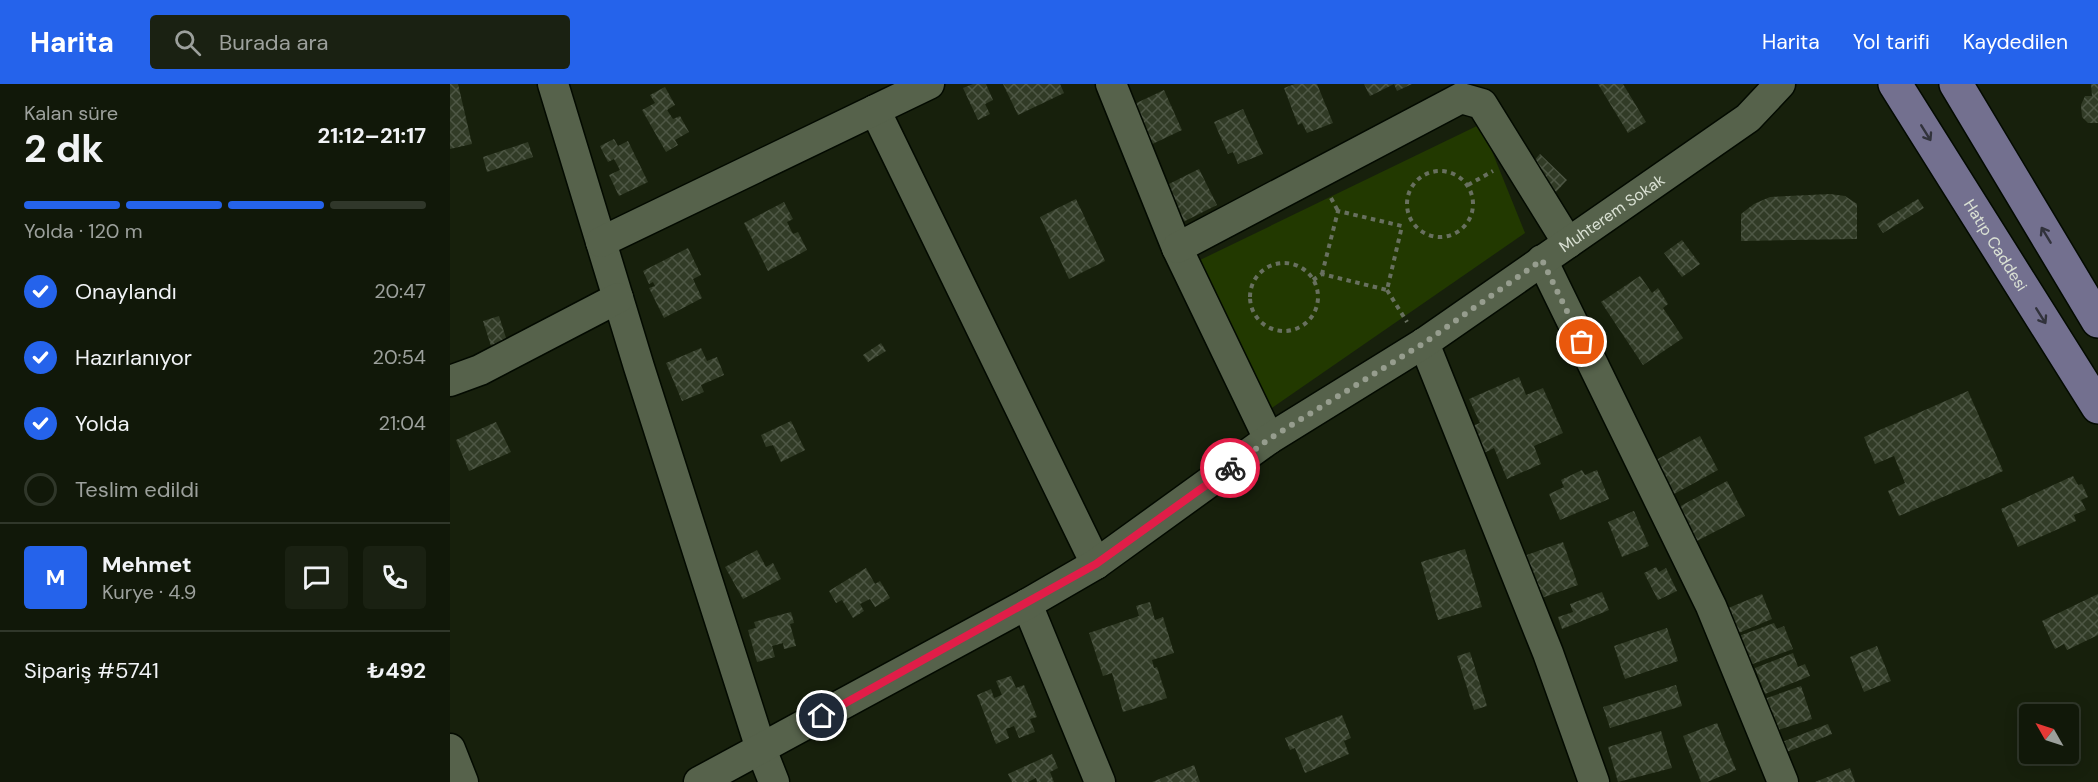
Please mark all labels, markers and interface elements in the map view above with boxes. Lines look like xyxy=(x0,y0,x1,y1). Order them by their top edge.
search box xyxy=(150,15,570,69)
text: Harita xyxy=(30,24,114,61)
icon: search xyxy=(171,26,204,59)
text: Burada ara xyxy=(219,28,329,57)
text: Harita xyxy=(1762,28,1820,56)
text: Yol tarifi xyxy=(1853,28,1930,56)
text: Kaydedilen xyxy=(1963,28,2068,56)
text: Kalan süre xyxy=(24,100,118,126)
text: 21:12–21:17 xyxy=(318,121,426,150)
text: 2 dk xyxy=(24,123,104,174)
one-way arrow xyxy=(1919,125,1932,142)
street label: Muhterem Sokak xyxy=(1555,169,1669,257)
street label: Hatıp Caddesi xyxy=(1959,195,2032,295)
text: Yolda · 120 m xyxy=(24,218,143,244)
one-way arrow xyxy=(2040,227,2052,244)
icon: check xyxy=(24,275,57,308)
text: Onaylandı xyxy=(75,277,177,306)
text: 20:47 xyxy=(374,278,426,304)
one-way arrow xyxy=(2035,307,2047,324)
pin xyxy=(1556,316,1607,367)
icon: bag xyxy=(1565,325,1598,358)
icon: check xyxy=(24,341,57,374)
text: Hazırlanıyor xyxy=(75,343,192,372)
text: 20:54 xyxy=(373,344,426,370)
icon: check xyxy=(24,407,57,440)
text: Yolda xyxy=(75,409,130,438)
text: 21:04 xyxy=(378,410,426,436)
courier xyxy=(1200,438,1260,498)
icon: bike xyxy=(1214,452,1247,485)
text: Teslim edildi xyxy=(75,475,199,504)
button: chat xyxy=(285,546,348,609)
button: phone xyxy=(363,546,426,609)
text: Mehmet xyxy=(102,550,192,579)
text: M xyxy=(46,563,65,592)
text: Kurye · 4.9 xyxy=(102,579,196,605)
text: Sipariş #5741 xyxy=(24,656,159,685)
text: ₺492 xyxy=(367,656,426,685)
pin xyxy=(796,690,847,741)
icon: home xyxy=(805,699,838,732)
north arrow xyxy=(2019,704,2079,764)
map controls xyxy=(2019,704,2079,764)

